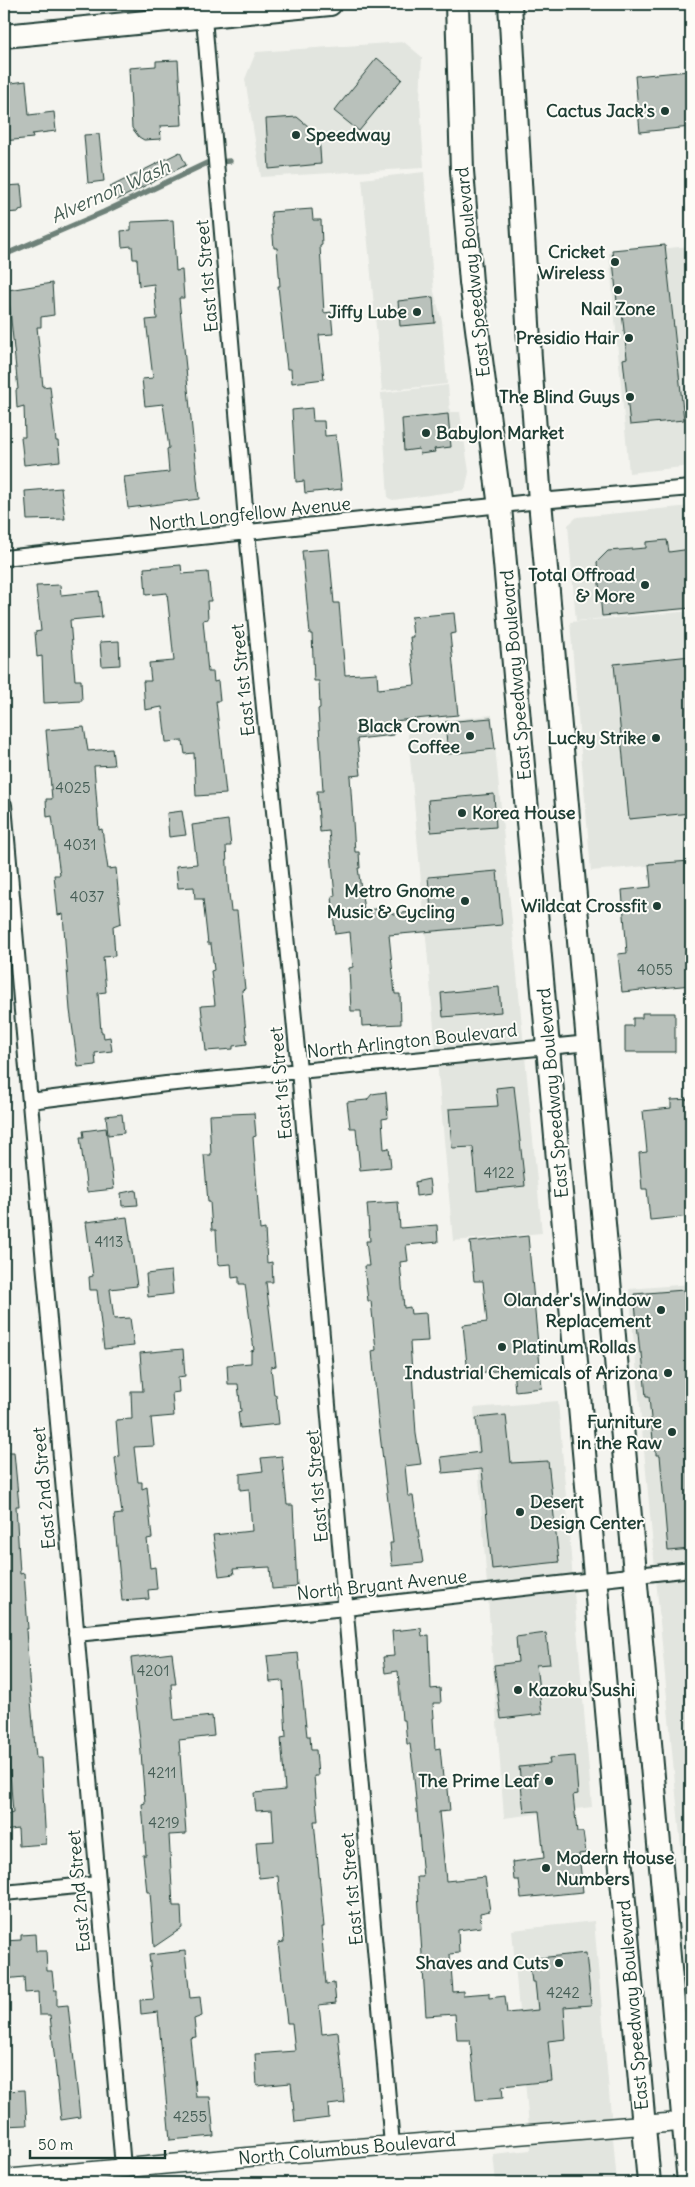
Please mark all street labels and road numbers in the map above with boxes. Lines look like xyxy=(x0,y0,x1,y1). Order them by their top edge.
street label: East Speedway Boulevard xyxy=(450,165,495,378)
street label: East 1st Street xyxy=(190,219,223,333)
street label: North Longfellow Avenue xyxy=(148,491,352,536)
street label: East Speedway Boulevard xyxy=(495,569,536,781)
street label: East 1st Street xyxy=(225,623,260,737)
street label: East Speedway Boulevard xyxy=(532,987,573,1199)
street label: North Arlington Boulevard xyxy=(306,1018,519,1063)
street label: East 1st Street xyxy=(264,1026,297,1140)
street label: East 2nd Street xyxy=(27,1426,60,1550)
street label: East 1st Street xyxy=(300,1429,333,1543)
street label: North Bryant Avenue xyxy=(296,1564,468,1605)
street label: East 2nd Street xyxy=(62,1829,95,1953)
street label: East 1st Street xyxy=(335,1832,368,1946)
street label: East Speedway Boulevard xyxy=(612,1899,653,2111)
street label: North Columbus Boulevard xyxy=(237,2127,457,2169)

